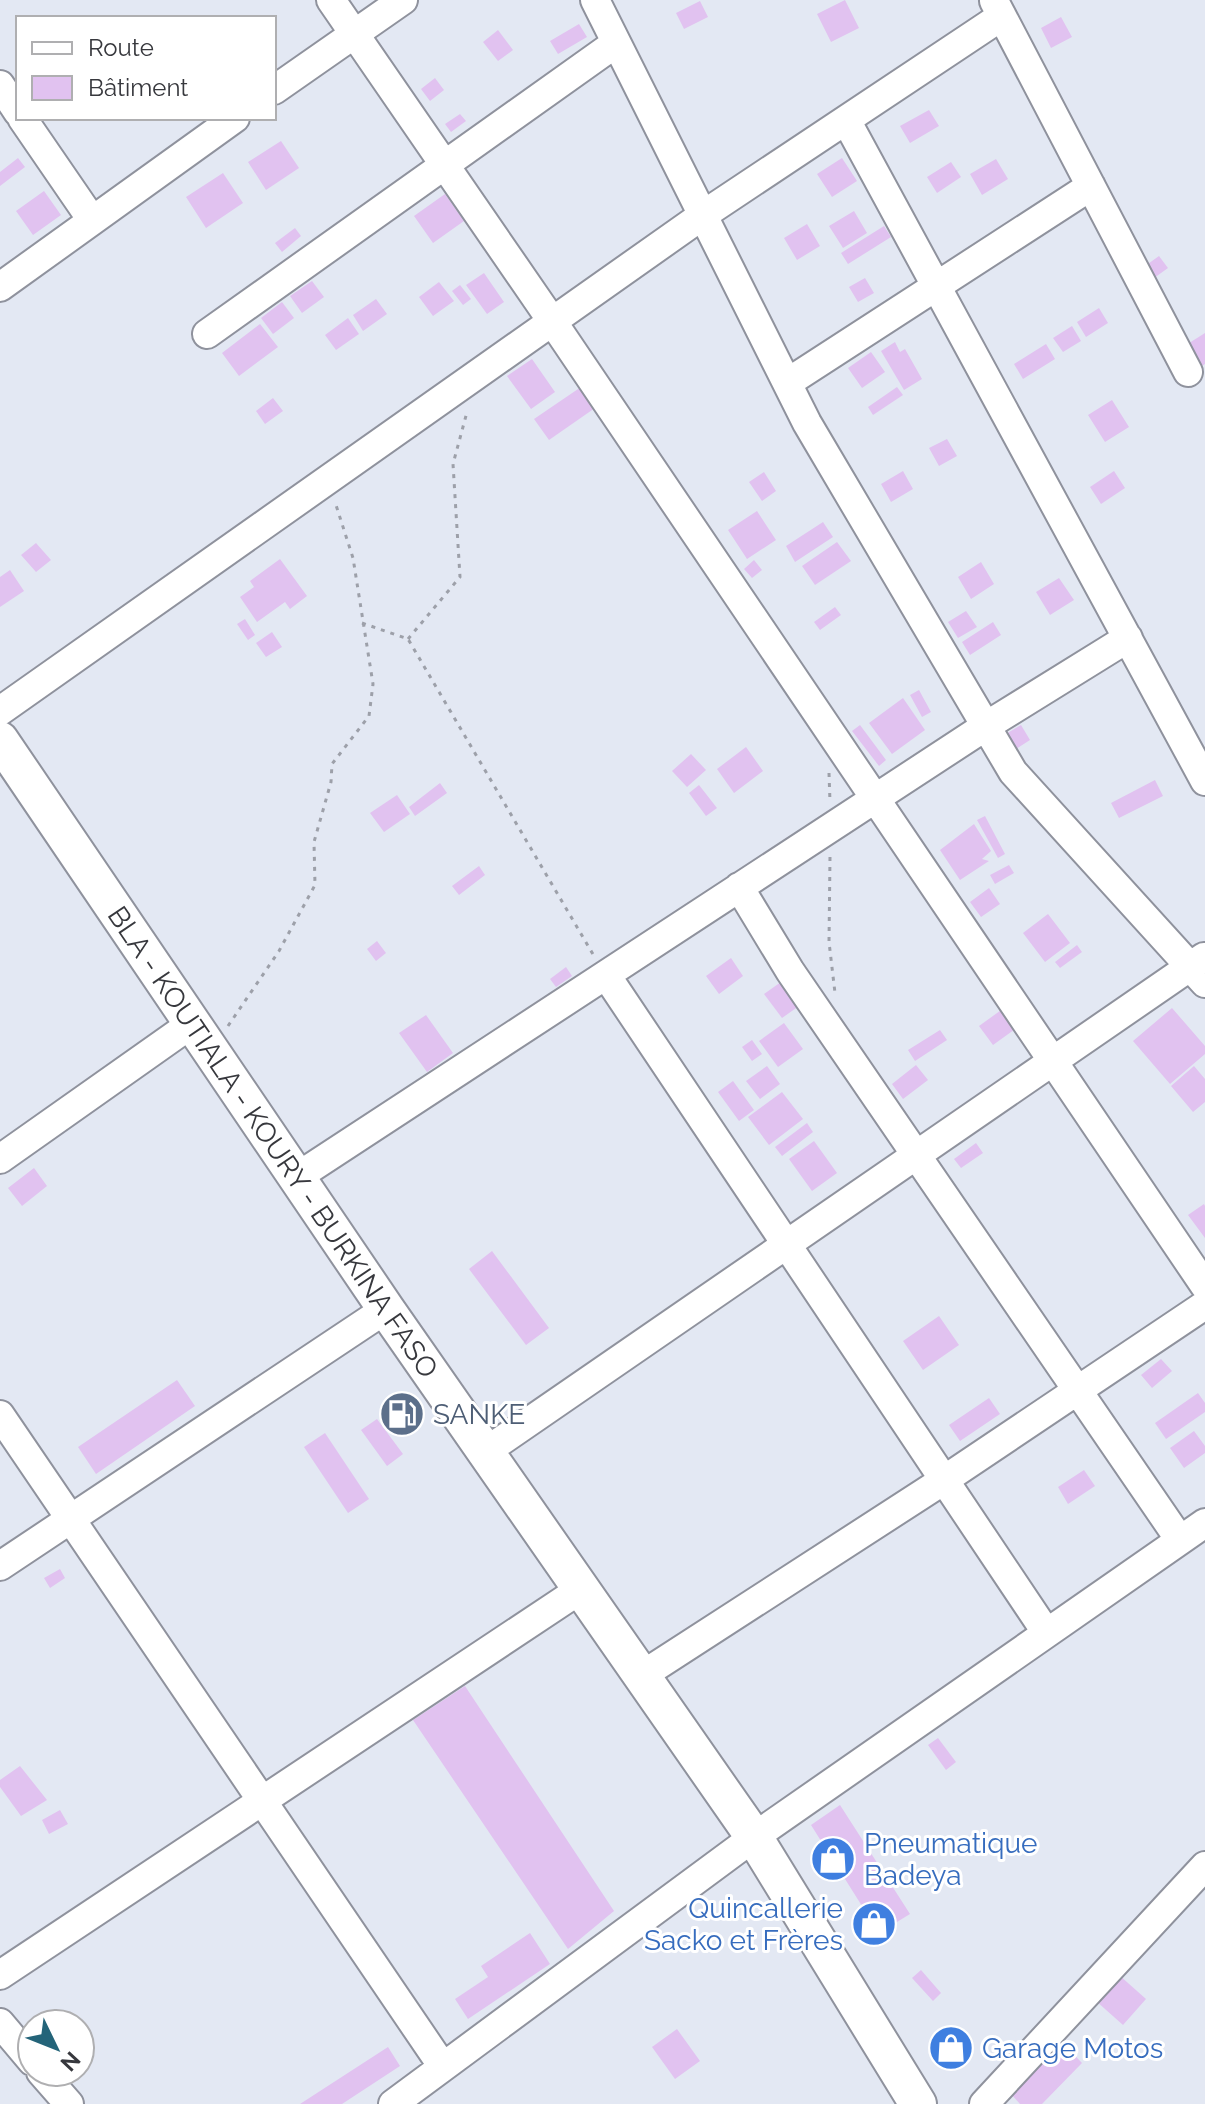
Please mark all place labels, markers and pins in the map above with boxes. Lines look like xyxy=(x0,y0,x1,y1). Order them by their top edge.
fuel station icon: SANKE xyxy=(378,1390,426,1438)
place label: SANKE xyxy=(433,1398,525,1431)
place label: Pneumatique Badeya xyxy=(864,1827,1038,1892)
shop icon: Pneumatique Badeya xyxy=(809,1835,857,1883)
place label: Quincallerie Sacko et Frères xyxy=(644,1892,843,1957)
shop icon: Quincallerie Sacko et Frères xyxy=(850,1900,898,1948)
shop icon: Garage Motos xyxy=(927,2024,975,2072)
place label: Garage Motos xyxy=(982,2032,1163,2065)

